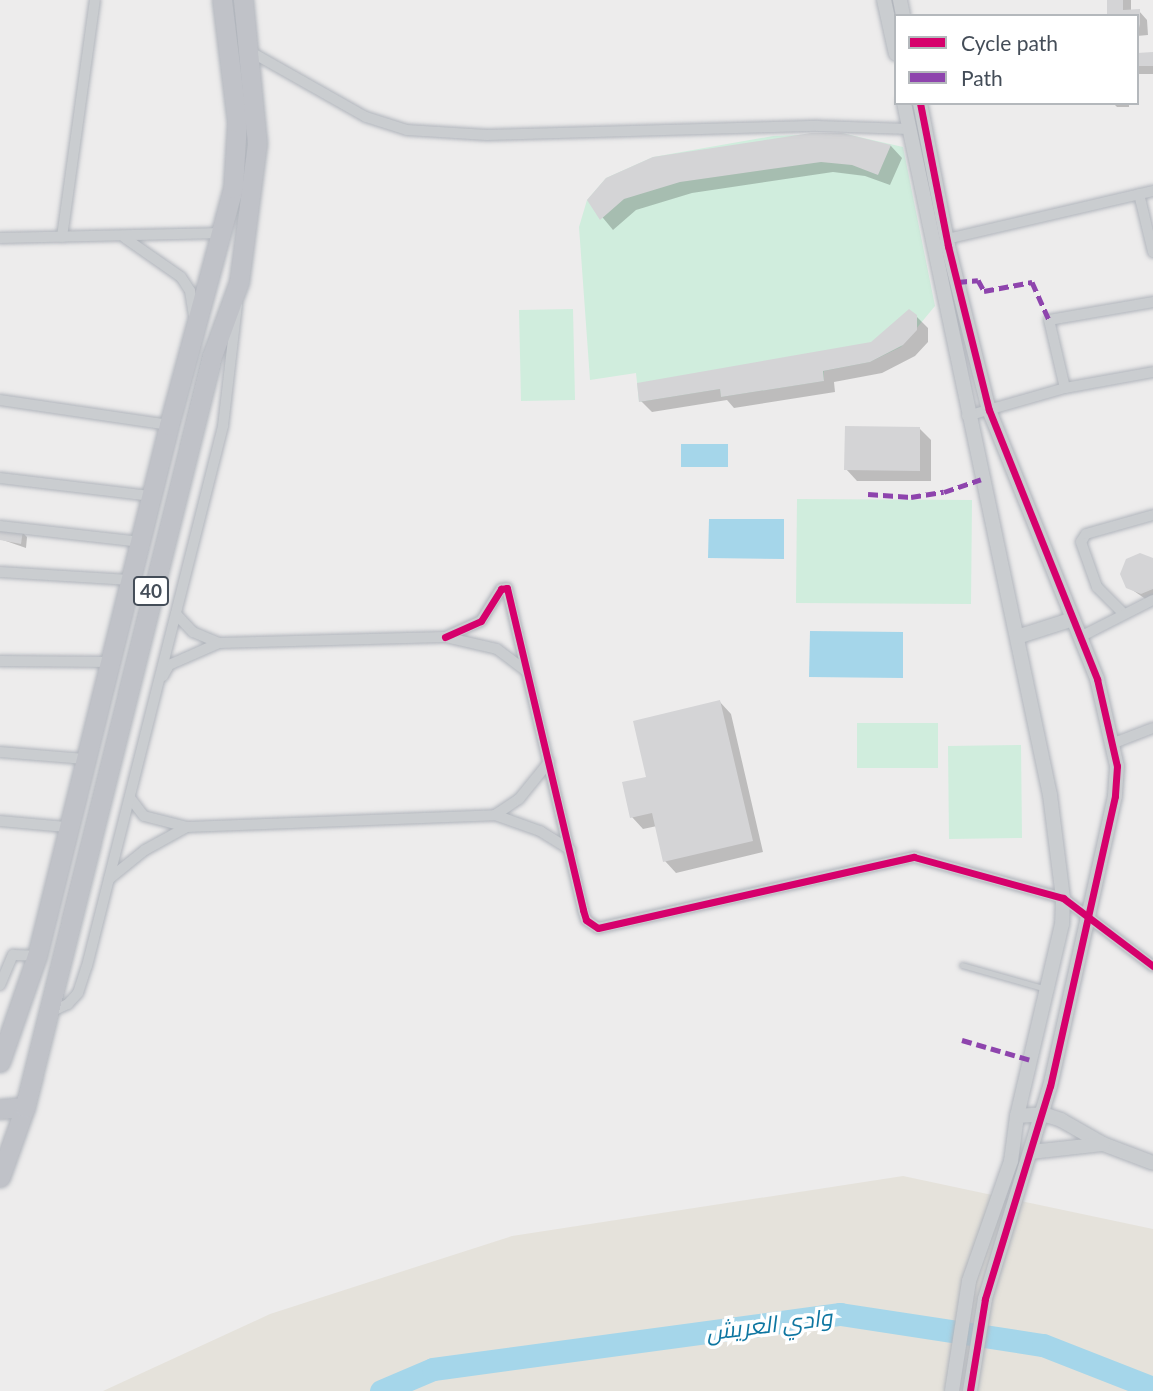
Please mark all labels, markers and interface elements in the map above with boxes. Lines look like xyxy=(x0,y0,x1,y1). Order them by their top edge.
legend xyxy=(894,14,1139,105)
text: Cycle path xyxy=(961,30,1058,55)
text: Path xyxy=(961,65,1003,90)
road number: 40 xyxy=(132,576,170,606)
water label: وادي العريش xyxy=(705,1303,833,1345)

